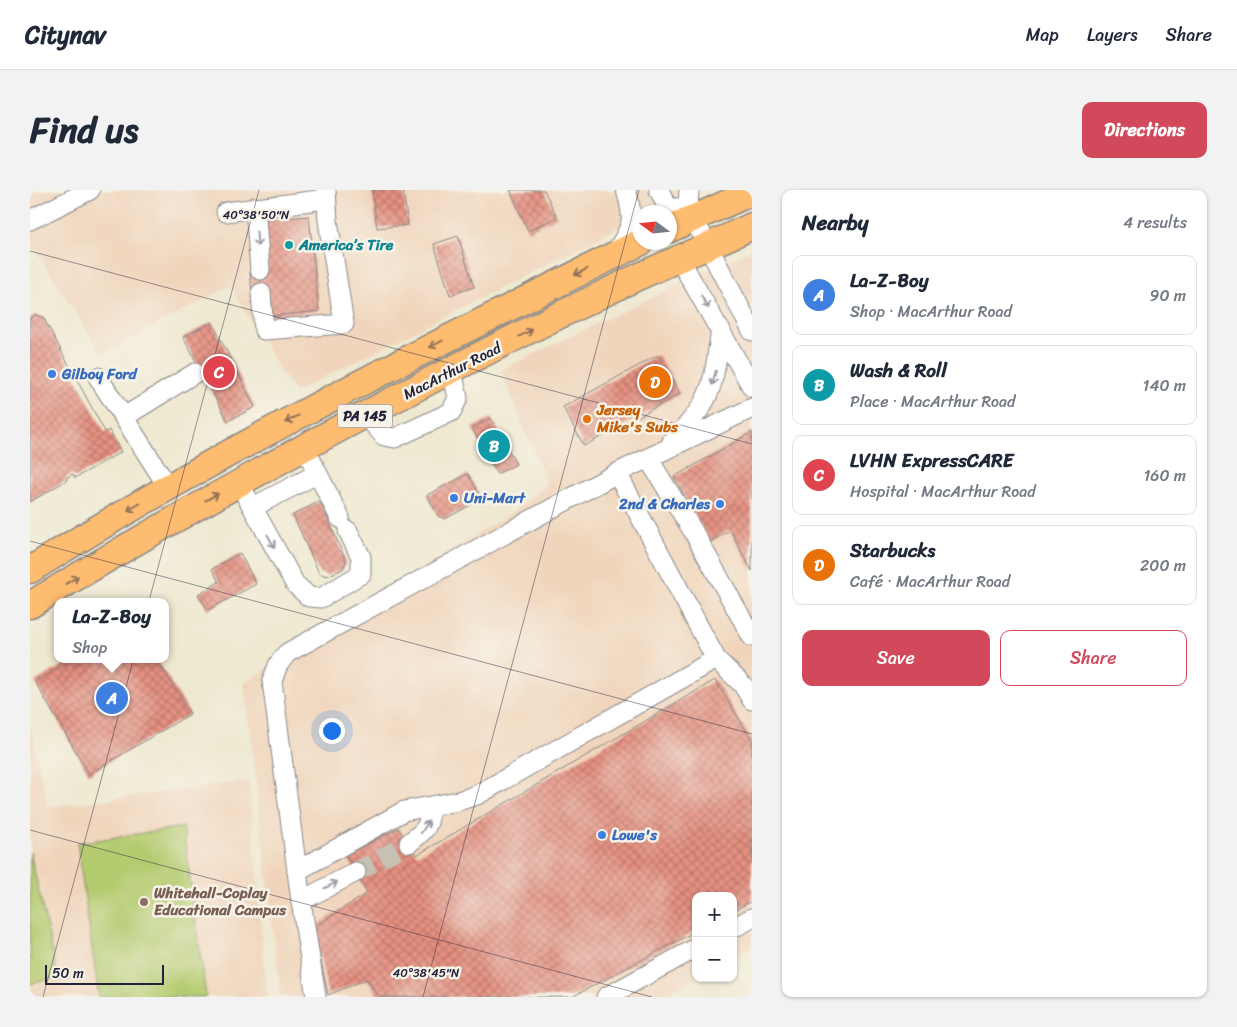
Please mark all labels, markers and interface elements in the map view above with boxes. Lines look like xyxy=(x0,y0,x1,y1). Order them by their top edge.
text: Citynav xyxy=(25,14,106,56)
text: Map xyxy=(1026,19,1059,51)
text: Layers xyxy=(1087,19,1138,51)
text: Share xyxy=(1166,19,1212,51)
text: Find us xyxy=(30,99,138,161)
button: Directions xyxy=(1082,102,1207,158)
text: 40°38'50"N xyxy=(223,204,290,226)
text: Nearby xyxy=(802,204,868,242)
north arrow xyxy=(632,205,677,250)
text: 4 results xyxy=(1123,208,1187,237)
one-way arrow xyxy=(253,230,262,246)
place label: America’s Tire xyxy=(298,232,394,258)
marker: America’s Tire xyxy=(283,239,295,251)
text: La-Z-Boy xyxy=(850,264,929,297)
one-way arrow xyxy=(574,268,589,277)
text: A xyxy=(814,281,824,310)
text: 90 m xyxy=(1150,281,1186,310)
one-way arrow xyxy=(700,294,710,308)
text: Shop · MacArthur Road xyxy=(850,297,1012,326)
one-way arrow xyxy=(519,328,534,338)
street label: MacArthur Road xyxy=(398,335,507,407)
one-way arrow xyxy=(429,340,444,349)
pin: C xyxy=(203,353,235,391)
text: Wash & Roll xyxy=(850,354,947,387)
place label: Gilboy Ford xyxy=(61,361,138,387)
pin: D xyxy=(639,363,671,401)
marker: Gilboy Ford xyxy=(46,368,58,380)
one-way arrow xyxy=(709,369,718,385)
text: B xyxy=(814,371,824,400)
text: 140 m xyxy=(1143,371,1186,400)
text: Place · MacArthur Road xyxy=(850,387,1015,416)
place label: Jersey Mike's Subs xyxy=(596,397,679,440)
road number: PA 145 xyxy=(338,405,392,428)
marker: Jersey Mike's Subs xyxy=(581,413,593,425)
one-way arrow xyxy=(285,415,300,425)
pin: B xyxy=(478,427,510,465)
text: LVHN ExpressCARE xyxy=(850,444,1013,477)
text: C xyxy=(814,461,824,490)
text: 160 m xyxy=(1143,461,1186,490)
text: Hospital · MacArthur Road xyxy=(850,477,1036,506)
place label: Uni-Mart xyxy=(464,485,526,511)
place label: 2nd & Charles xyxy=(618,491,711,517)
one-way arrow xyxy=(204,492,219,502)
marker: Uni-Mart xyxy=(448,492,460,504)
marker: 2nd & Charles xyxy=(714,498,726,510)
one-way arrow xyxy=(128,502,142,512)
one-way arrow xyxy=(267,533,276,548)
text: Starbucks xyxy=(850,534,935,567)
text: D xyxy=(814,551,824,580)
text: 200 m xyxy=(1140,551,1186,580)
text: Café · MacArthur Road xyxy=(850,567,1010,596)
one-way arrow xyxy=(64,574,78,584)
popup xyxy=(54,598,169,663)
text: La-Z-Boy xyxy=(72,600,151,633)
button: Save xyxy=(802,630,990,686)
button: Share xyxy=(1000,630,1187,686)
text: Shop xyxy=(72,633,107,662)
pin: A xyxy=(96,679,128,717)
your location xyxy=(319,718,345,744)
one-way arrow xyxy=(420,821,430,835)
place label: Lowe's xyxy=(612,822,658,848)
marker: Lowe's xyxy=(596,829,608,841)
place label: Whitehall-Coplay Educational Campus xyxy=(154,880,287,923)
one-way arrow xyxy=(323,880,338,890)
map controls xyxy=(692,892,737,982)
button: + xyxy=(692,892,737,937)
marker: Whitehall-Coplay Educational Campus xyxy=(138,896,150,908)
button: − xyxy=(692,937,737,982)
text: 50 m xyxy=(52,961,84,986)
scale bar xyxy=(45,962,164,985)
text: 40°38'45"N xyxy=(393,962,460,984)

